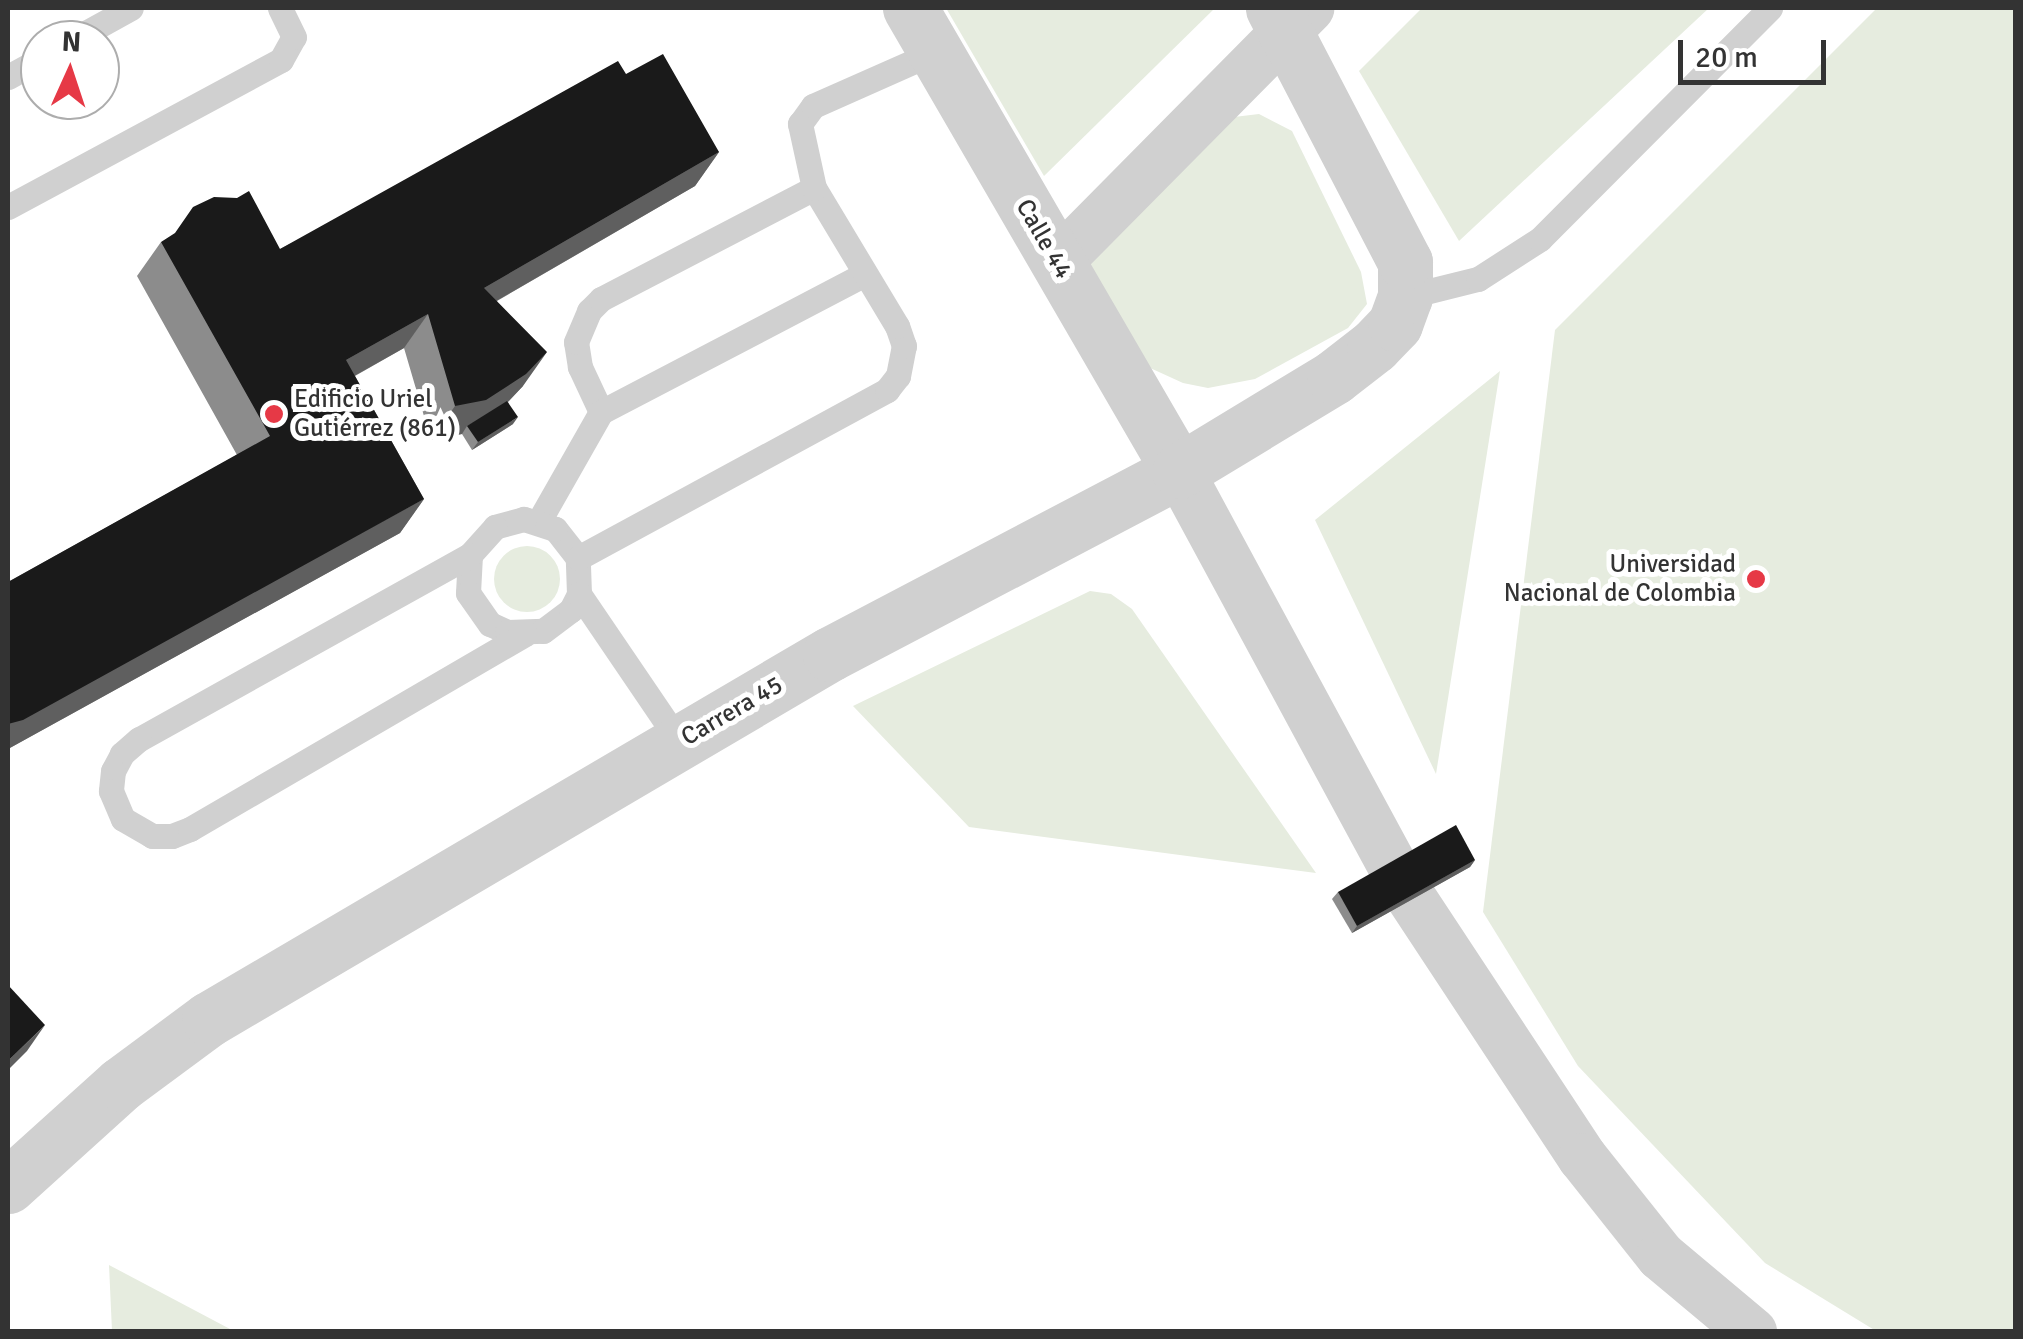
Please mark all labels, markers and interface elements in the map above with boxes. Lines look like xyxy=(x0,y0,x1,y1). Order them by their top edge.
north arrow xyxy=(20,20,120,120)
scale bar xyxy=(1683,20,1830,82)
text: N xyxy=(61,25,82,60)
text: 20 m xyxy=(1695,39,1758,76)
street label: Calle 44 xyxy=(1009,194,1079,284)
place label: Edificio Uriel Gutiérrez (861) xyxy=(294,385,456,444)
marker: Edificio Uriel Gutiérrez (861) xyxy=(263,403,285,425)
place label: Universidad Nacional de Colombia xyxy=(1504,550,1736,609)
marker: Universidad Nacional de Colombia xyxy=(1745,568,1767,590)
street label: Carrera 45 xyxy=(676,670,788,752)

